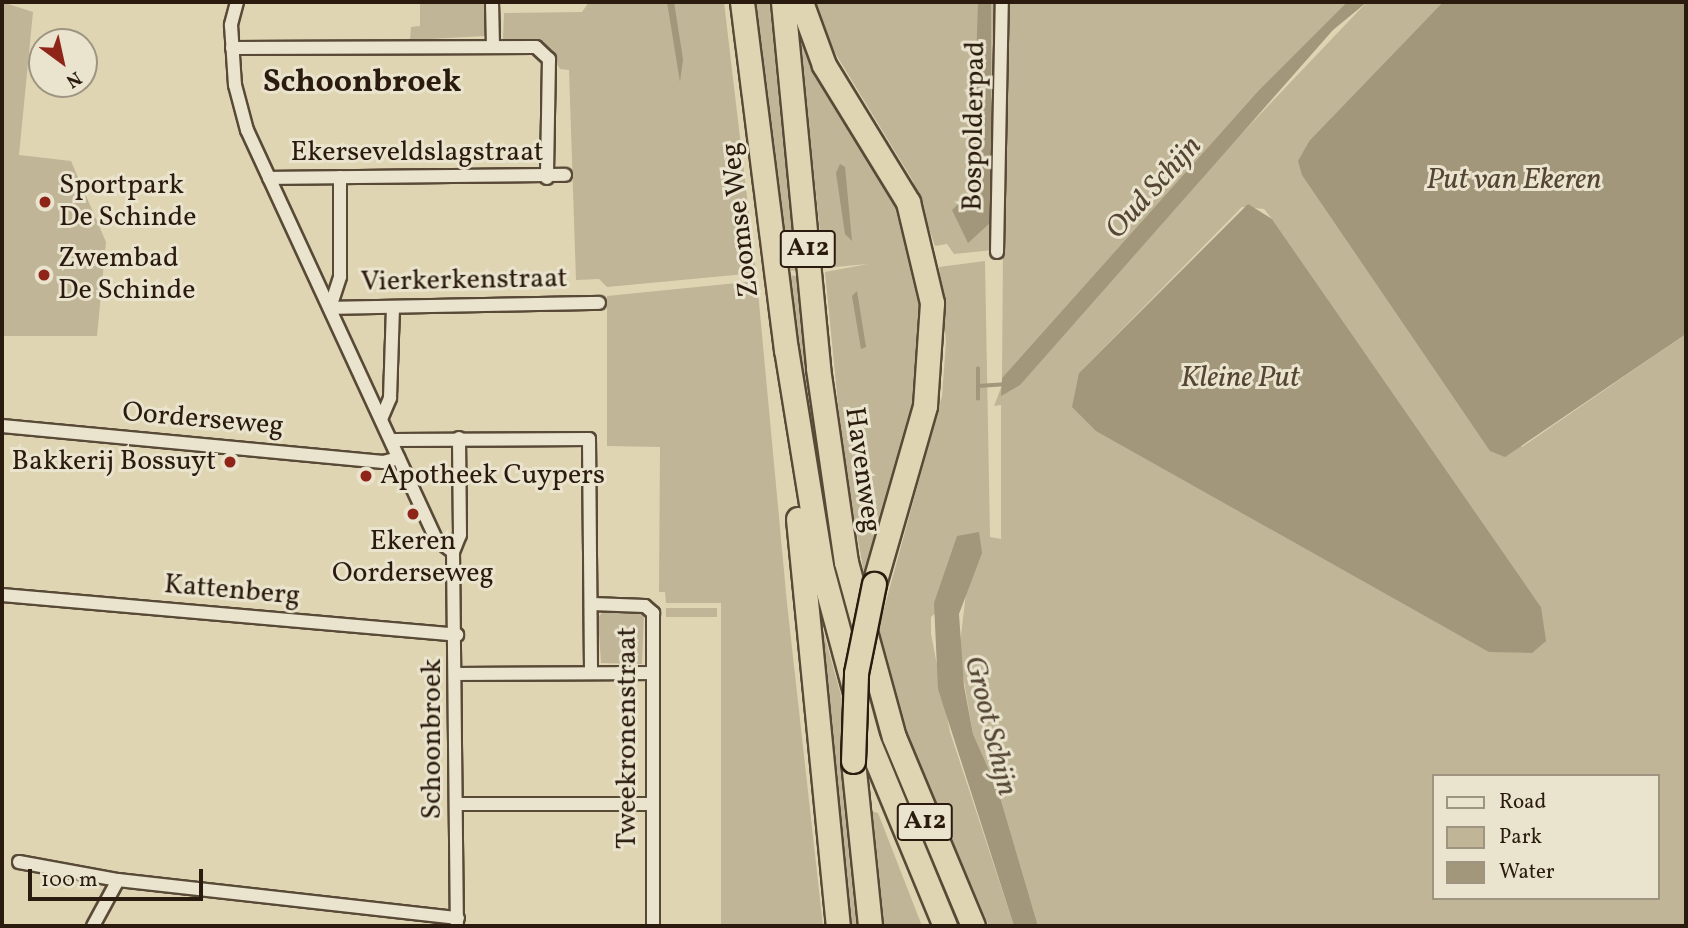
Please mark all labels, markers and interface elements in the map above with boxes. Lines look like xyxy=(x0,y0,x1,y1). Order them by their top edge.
north arrow xyxy=(28,28,98,98)
street label: Bospolderpad xyxy=(957,41,993,211)
text: N xyxy=(60,64,86,94)
district label: Schoonbroek xyxy=(263,64,461,102)
water label: Oud Schijn xyxy=(1098,129,1210,247)
street label: Ekerseveldslagstraat xyxy=(290,136,544,170)
street label: Zoomse Weg xyxy=(715,140,767,300)
water label: Put van Ekeren xyxy=(1426,162,1602,198)
place label: Sportpark De Schinde xyxy=(59,169,196,235)
marker: Sportpark De Schinde xyxy=(37,194,53,210)
road number: A12 xyxy=(778,226,838,272)
place label: Zwembad De Schinde xyxy=(58,242,195,308)
street label: Vierkerkenstraat xyxy=(360,262,568,300)
marker: Zwembad De Schinde xyxy=(36,267,52,283)
water label: Kleine Put xyxy=(1181,360,1299,396)
street label: Oorderseweg xyxy=(121,396,285,444)
street label: Havenweg xyxy=(837,405,887,535)
place label: Bakkerij Bossuyt xyxy=(12,445,216,479)
marker: Bakkerij Bossuyt xyxy=(222,454,238,470)
place label: Apotheek Cuypers xyxy=(380,459,605,493)
marker: Apotheek Cuypers xyxy=(358,468,374,484)
marker: Ekeren Oorderseweg xyxy=(405,506,421,522)
place label: Ekeren Oorderseweg xyxy=(332,525,494,591)
street label: Kattenberg xyxy=(163,568,301,614)
street label: Tweekronenstraat xyxy=(611,627,645,849)
water label: Groot Schijn xyxy=(955,652,1025,800)
street label: Schoonbroek xyxy=(416,659,450,819)
legend xyxy=(1432,774,1660,900)
text: Road xyxy=(1499,788,1546,817)
road number: A12 xyxy=(895,800,955,844)
text: Park xyxy=(1499,823,1542,852)
scale bar xyxy=(32,855,206,899)
text: Water xyxy=(1499,858,1555,887)
text: 100 m xyxy=(41,866,98,895)

